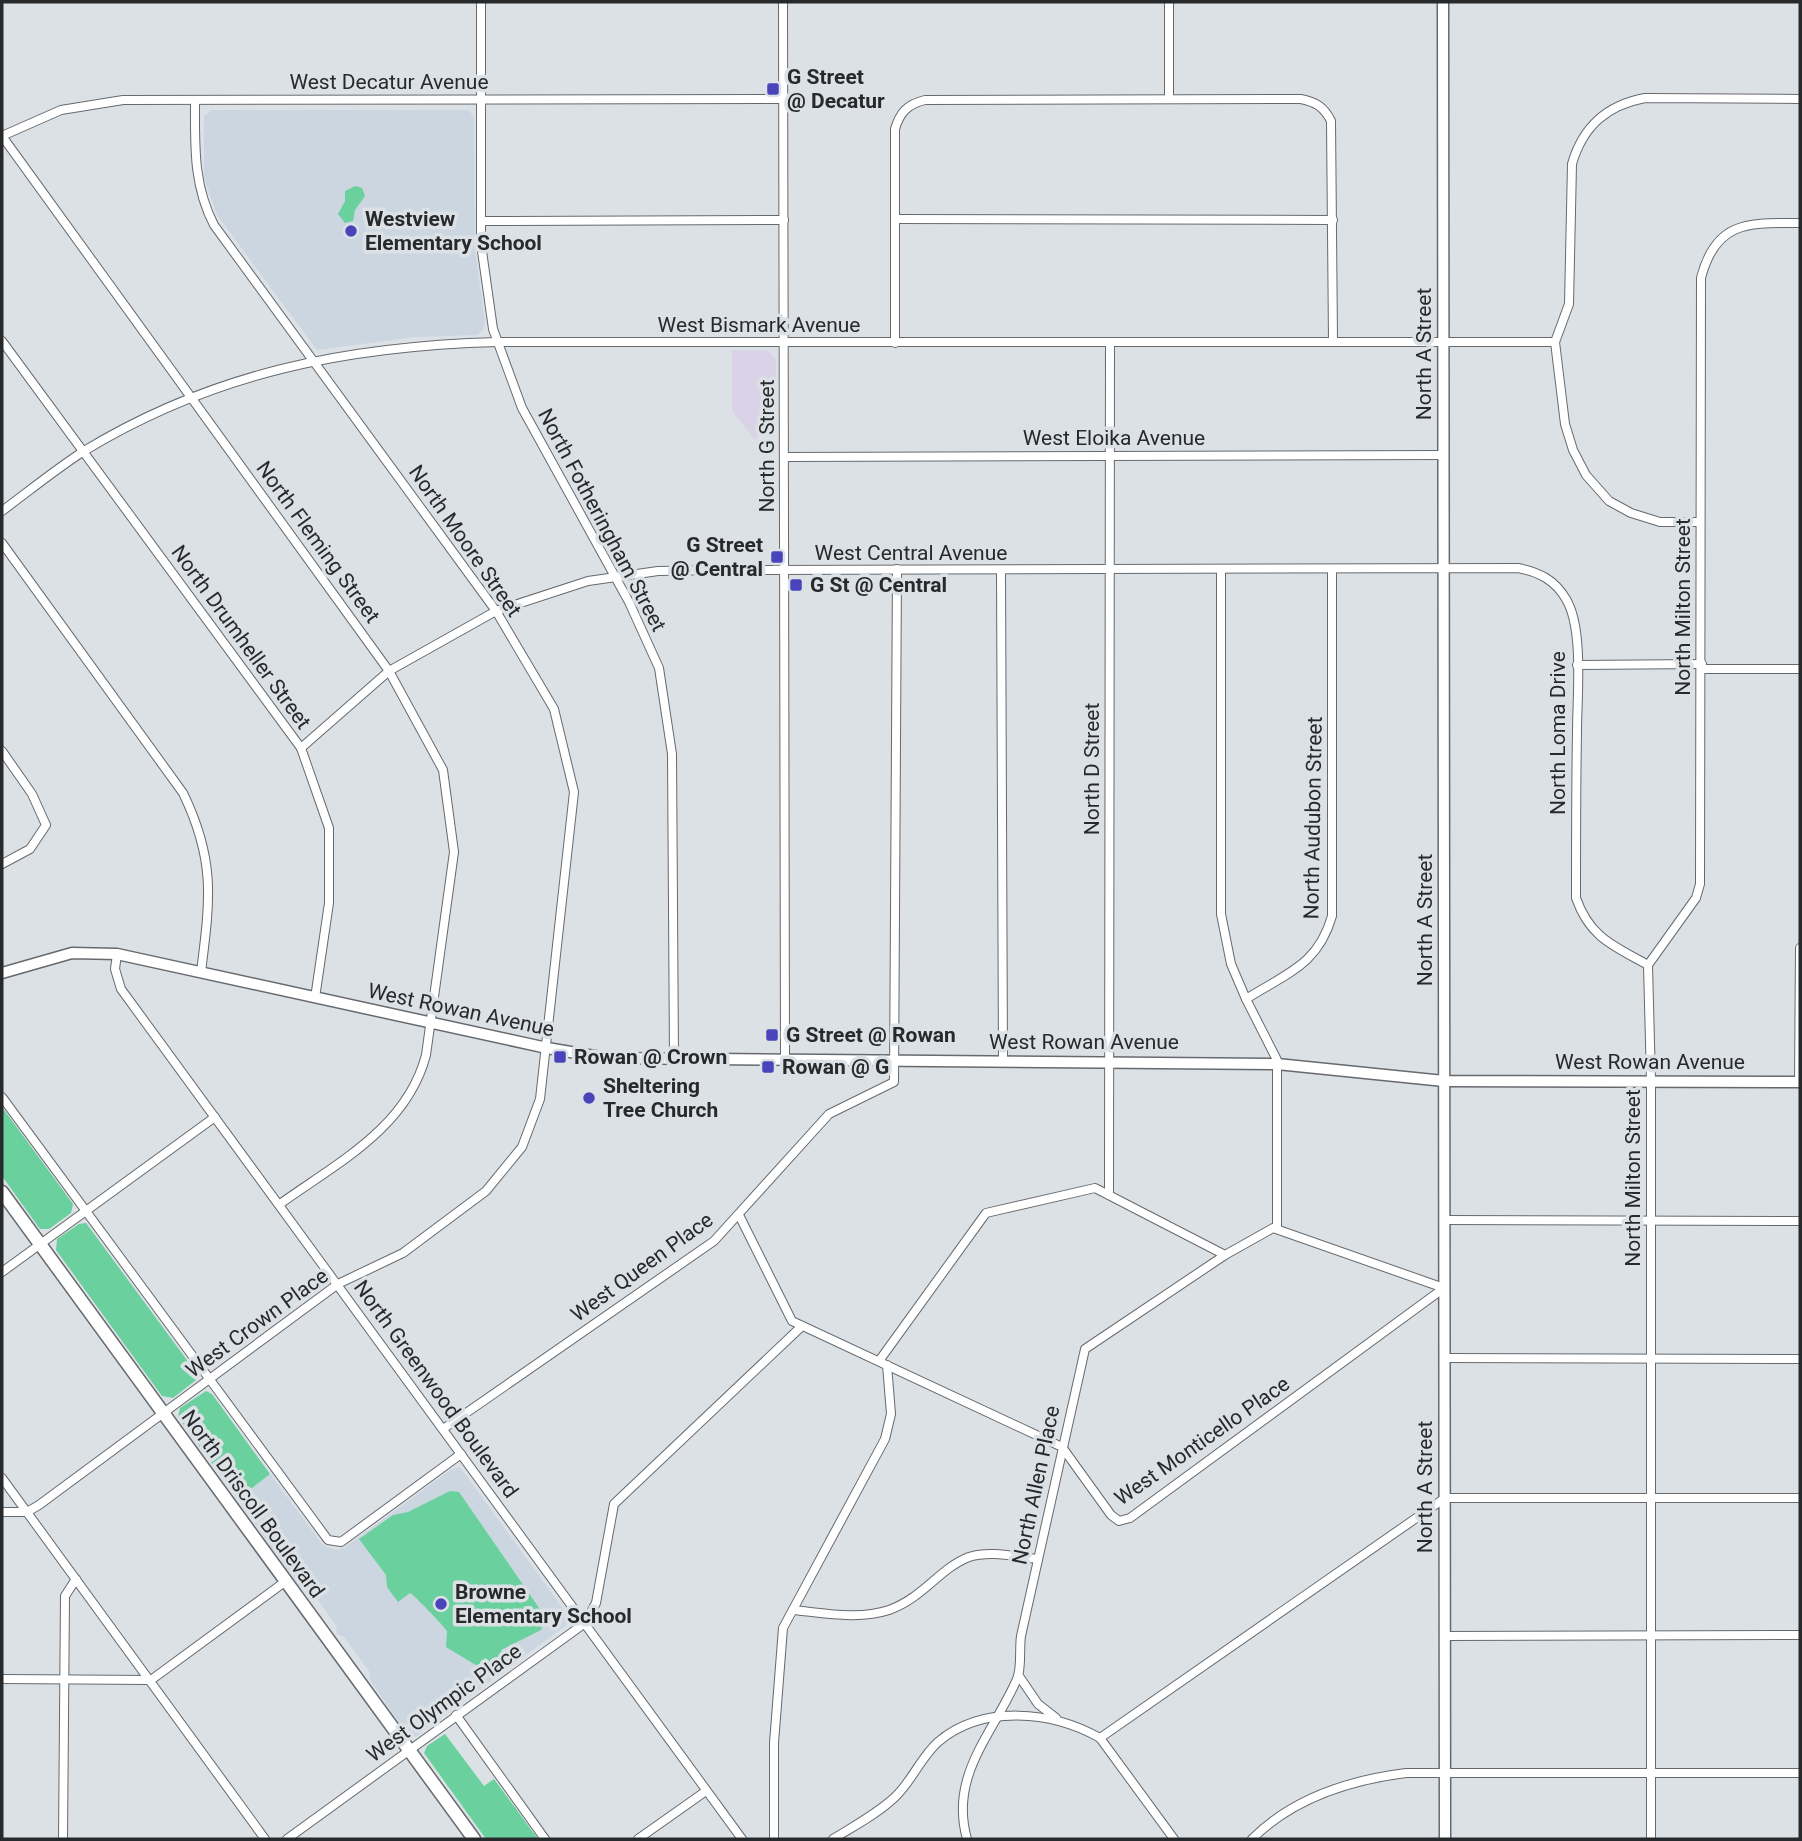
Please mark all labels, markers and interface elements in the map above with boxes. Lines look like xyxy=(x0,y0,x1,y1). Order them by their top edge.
place label: G Street @ Decatur xyxy=(787,65,885,113)
street label: West Decatur Avenue xyxy=(289,70,489,94)
marker: G Street @ Decatur xyxy=(765,81,781,97)
place label: Westview Elementary School xyxy=(365,207,542,255)
marker: Westview Elementary School xyxy=(343,223,359,239)
street label: North A Street xyxy=(1412,288,1436,420)
street label: West Bismark Avenue xyxy=(658,313,860,337)
street label: North G Street xyxy=(755,379,779,513)
street label: North Fotheringham Street xyxy=(533,405,671,636)
street label: West Eloika Avenue xyxy=(1023,426,1205,450)
street label: North Fleming Street xyxy=(251,457,385,627)
street label: North Moore Street xyxy=(404,461,526,621)
street label: North Milton Street xyxy=(1671,518,1695,696)
place label: G Street @ Central xyxy=(671,533,763,581)
street label: North Drumheller Street xyxy=(166,541,316,734)
street label: West Central Avenue xyxy=(815,541,1007,565)
marker: G Street @ Central xyxy=(769,549,785,565)
place label: G St @ Central xyxy=(810,573,947,597)
marker: G St @ Central xyxy=(788,577,804,593)
street label: North Loma Drive xyxy=(1546,651,1570,815)
street label: North D Street xyxy=(1080,703,1104,835)
street label: North Audubon Street xyxy=(1299,716,1327,920)
street label: North A Street xyxy=(1413,854,1437,986)
street label: West Rowan Avenue xyxy=(366,979,556,1041)
place label: G Street @ Rowan xyxy=(786,1023,956,1047)
marker: G Street @ Rowan xyxy=(764,1027,780,1043)
street label: West Rowan Avenue xyxy=(989,1030,1179,1054)
place label: Rowan @ Crown xyxy=(574,1045,727,1069)
marker: Rowan @ Crown xyxy=(552,1049,568,1065)
street label: West Rowan Avenue xyxy=(1555,1050,1745,1074)
place label: Rowan @ G xyxy=(782,1055,889,1079)
marker: Rowan @ G xyxy=(760,1059,776,1075)
place label: Sheltering Tree Church xyxy=(603,1074,718,1122)
street label: North Milton Street xyxy=(1621,1089,1645,1267)
marker: Sheltering Tree Church xyxy=(581,1090,597,1106)
street label: West Queen Place xyxy=(566,1208,718,1326)
street label: West Crown Place xyxy=(181,1263,333,1383)
street label: North Greenwood Boulevard xyxy=(349,1276,523,1502)
street label: West Monticello Place xyxy=(1110,1372,1294,1510)
street label: North Allen Place xyxy=(1007,1403,1065,1567)
street label: North Driscoll Boulevard xyxy=(177,1405,329,1603)
street label: North A Street xyxy=(1413,1421,1437,1553)
place label: Browne Elementary School xyxy=(455,1580,632,1628)
marker: Browne Elementary School xyxy=(433,1596,449,1612)
street label: West Olympic Place xyxy=(362,1639,526,1767)

